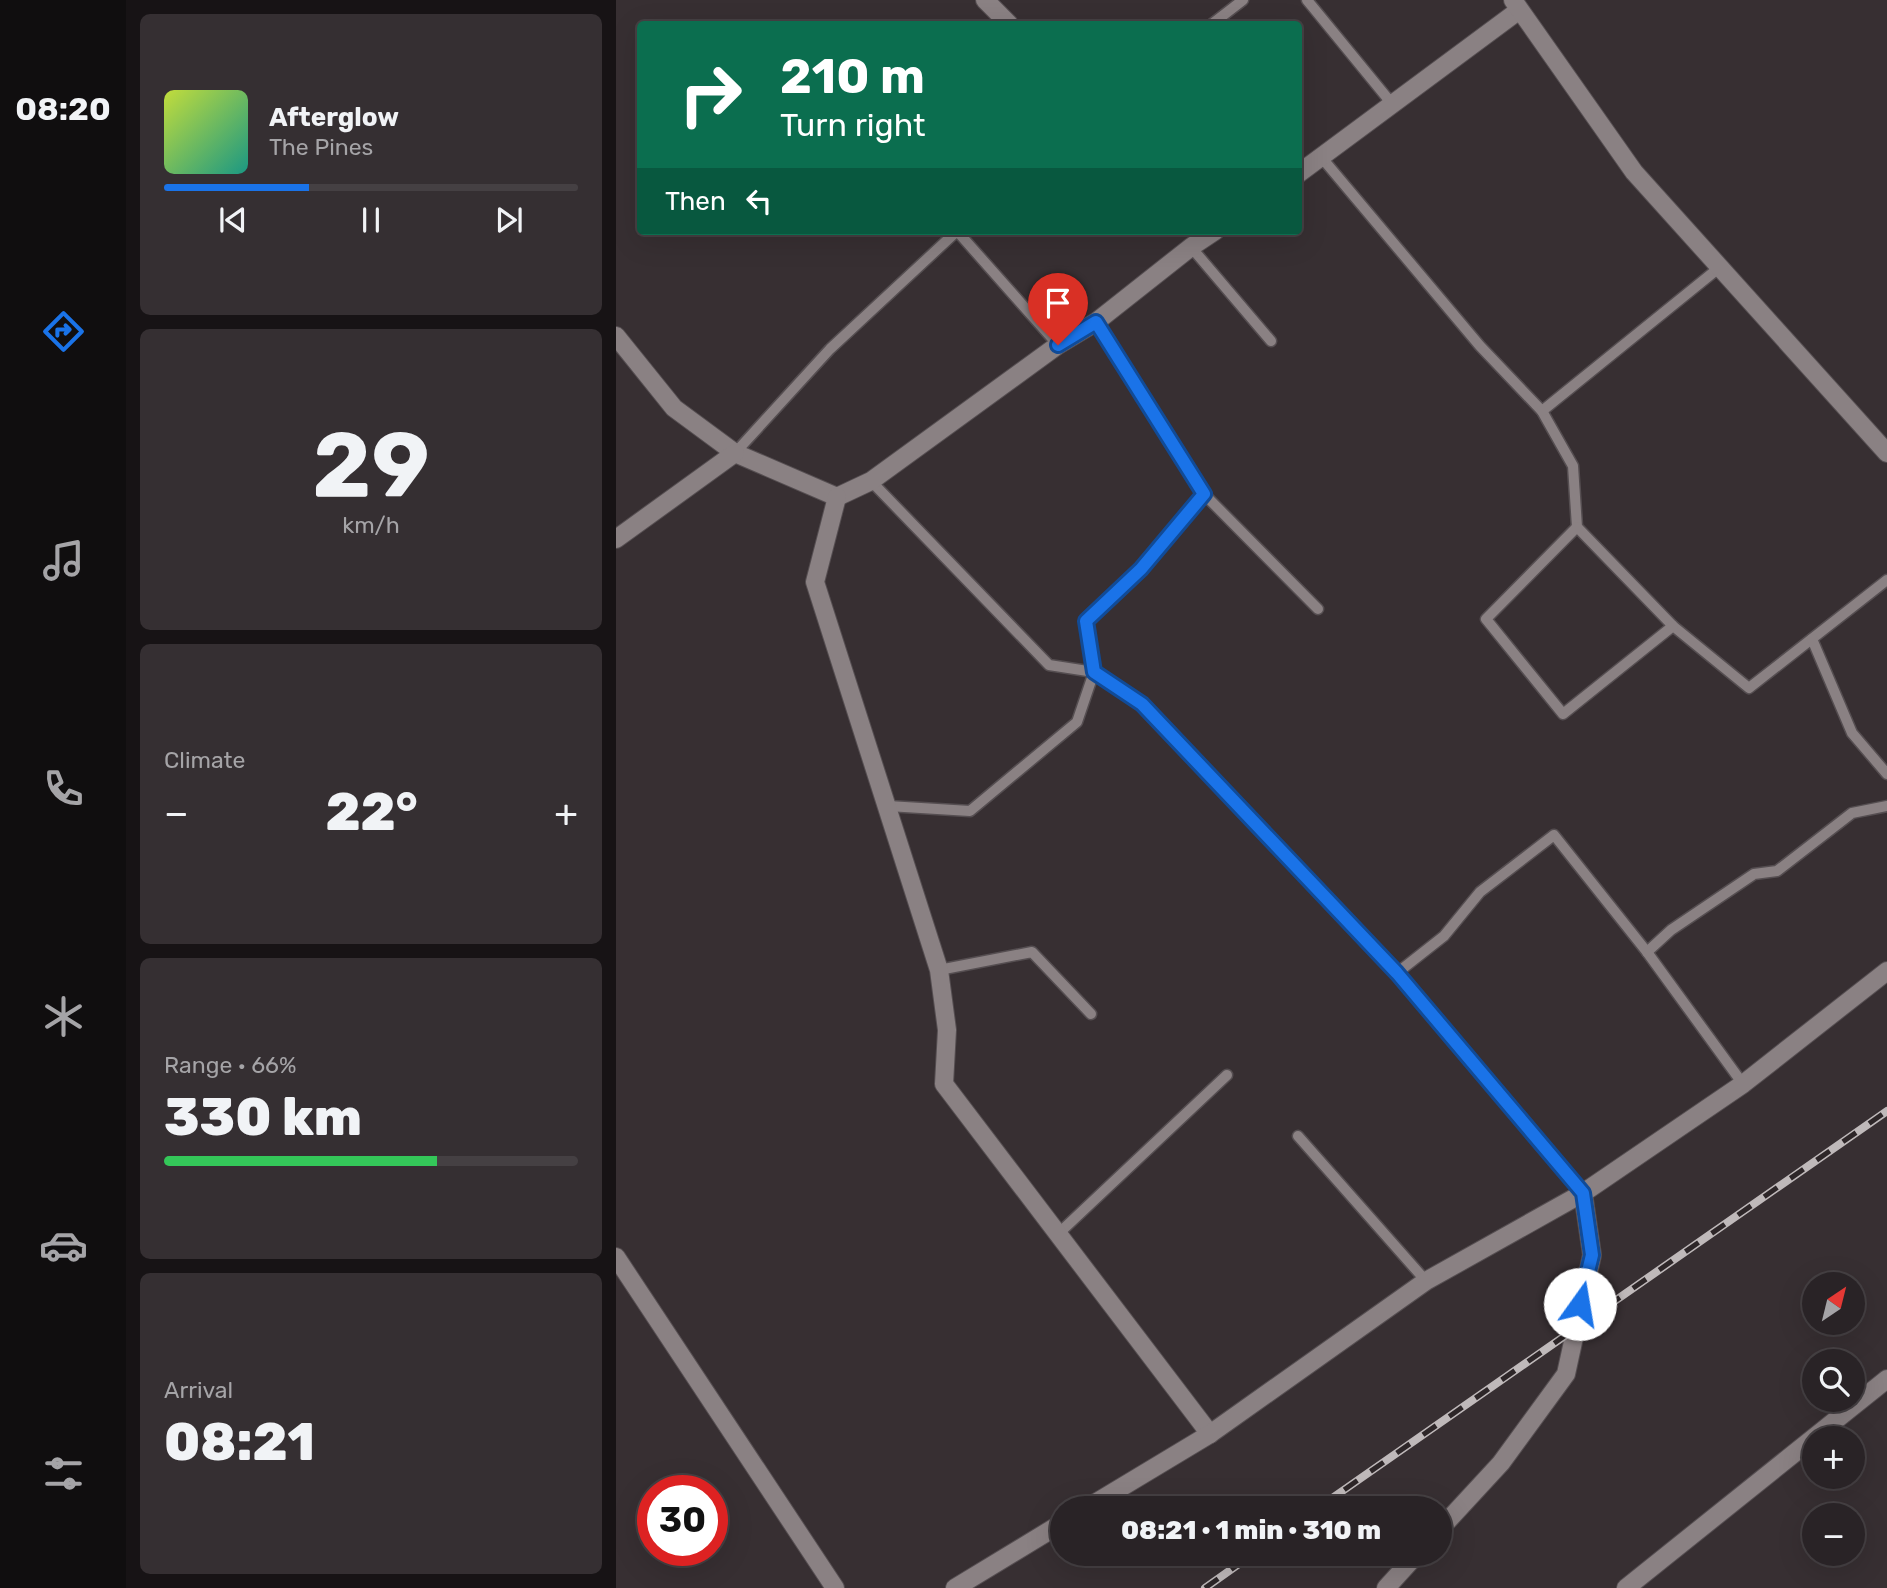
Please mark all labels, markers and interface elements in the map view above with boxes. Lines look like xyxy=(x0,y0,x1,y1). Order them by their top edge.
text: 210 m xyxy=(780,47,925,105)
icon: right xyxy=(665,49,756,140)
text: 08:20 xyxy=(15,90,111,128)
text: Afterglow xyxy=(269,102,399,133)
text: Turn right xyxy=(780,106,925,144)
text: The Pines xyxy=(269,133,373,161)
icon: left xyxy=(740,182,778,220)
text: Then xyxy=(665,186,726,217)
icon: previous xyxy=(214,201,252,239)
icon: pause xyxy=(352,201,390,239)
icon: next xyxy=(490,201,528,239)
pin xyxy=(1028,273,1088,345)
icon: arrive xyxy=(1039,284,1077,322)
icon: directions xyxy=(39,307,88,356)
text: 29 xyxy=(312,411,430,519)
text: km/h xyxy=(342,511,400,539)
icon: music xyxy=(39,536,88,585)
text: Climate xyxy=(164,746,245,774)
icon: phone xyxy=(39,764,88,813)
text: 22° xyxy=(325,781,418,843)
text: − xyxy=(164,790,189,836)
text: + xyxy=(554,790,578,836)
icon: climate xyxy=(39,992,88,1041)
text: Range · 66% xyxy=(164,1051,296,1079)
text: 330 km xyxy=(164,1086,362,1148)
icon: car xyxy=(39,1221,88,1270)
position arrow xyxy=(1543,1267,1617,1341)
north arrow xyxy=(1802,1272,1866,1335)
map controls xyxy=(1802,1272,1865,1566)
button: search xyxy=(1802,1349,1865,1412)
text: Arrival xyxy=(164,1376,233,1404)
text: 08:21 xyxy=(164,1411,315,1473)
button: + xyxy=(1802,1426,1865,1489)
icon: filters xyxy=(39,1449,88,1498)
speed limit sign: 30 xyxy=(637,1475,728,1566)
button: − xyxy=(1802,1503,1865,1566)
text: 08:21 · 1 min · 310 m xyxy=(1121,1515,1381,1546)

